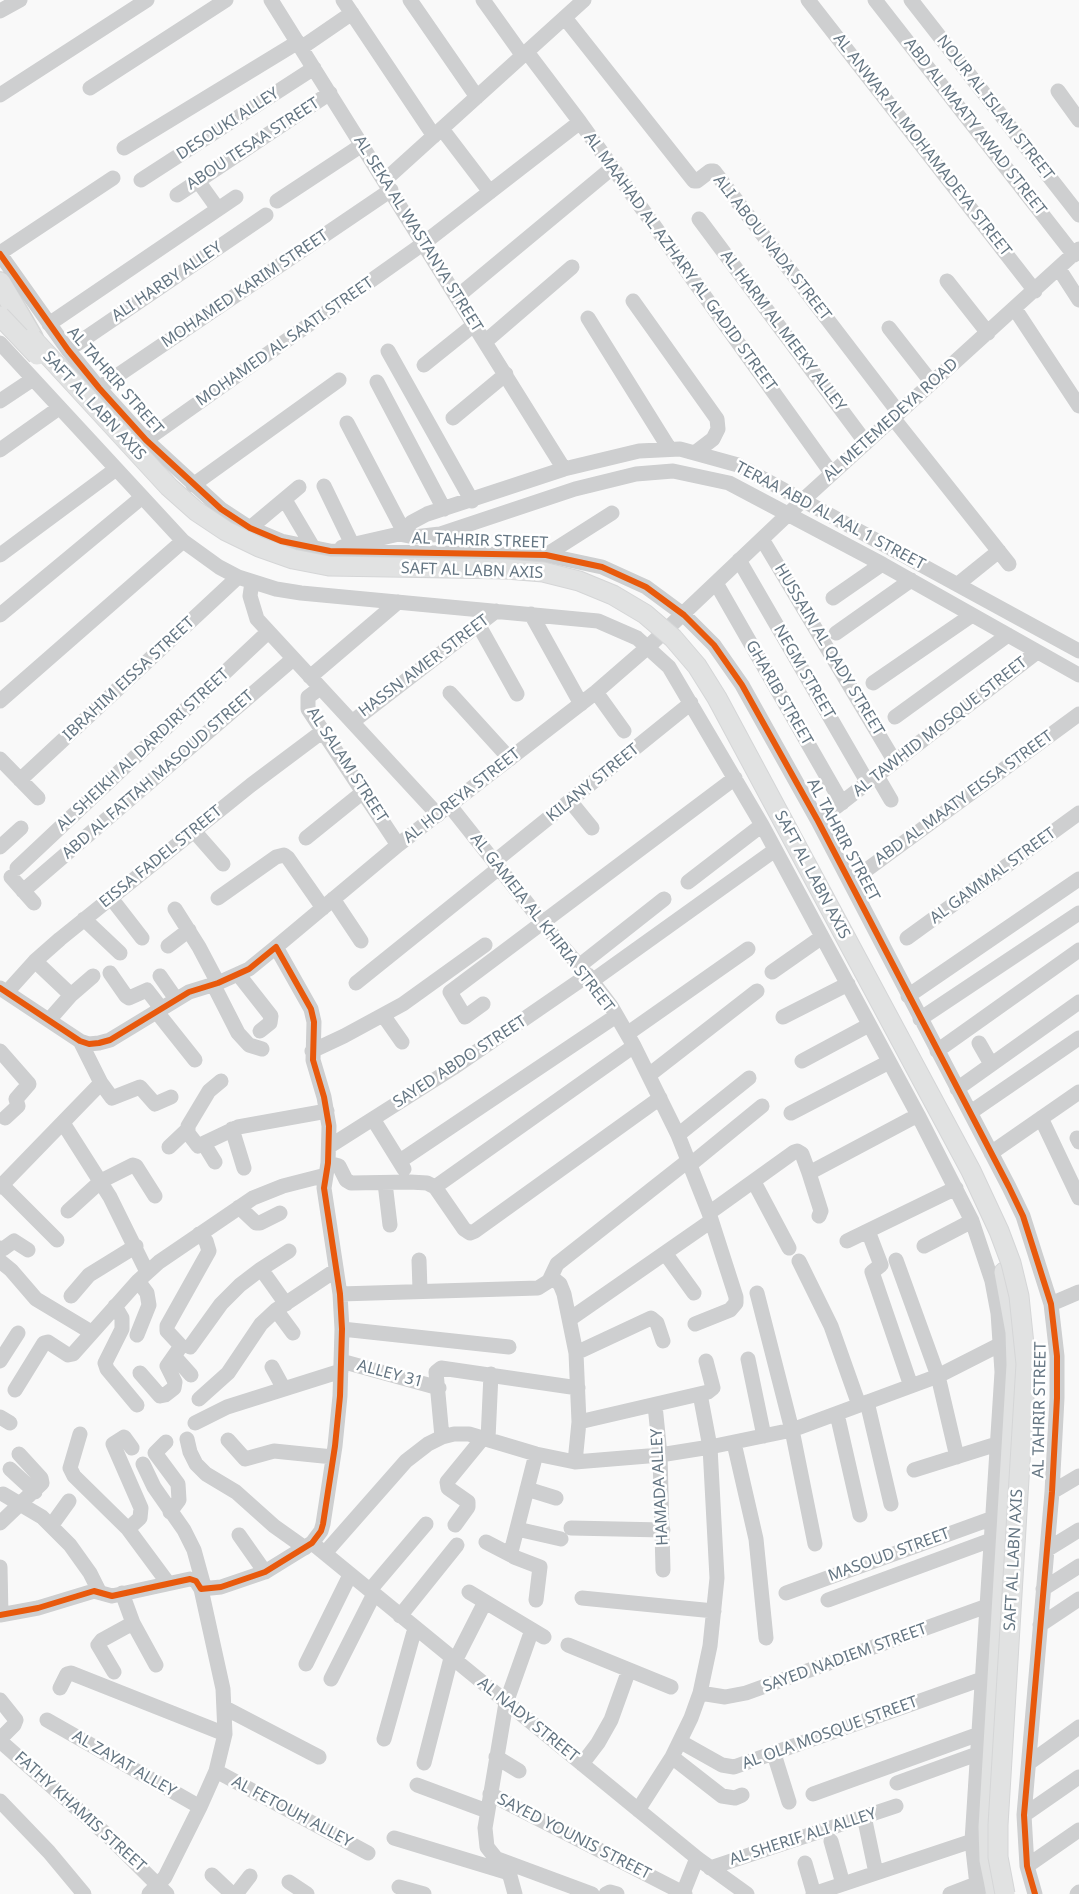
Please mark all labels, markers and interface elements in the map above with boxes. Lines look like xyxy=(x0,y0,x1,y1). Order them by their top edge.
street label: AL ANWAR AL MOHAMADEYA STREET xyxy=(829,30,1015,260)
street label: NOUR AL ISLAM STREET xyxy=(932,32,1058,184)
street label: ABD AL MAATY AWAD STREET xyxy=(900,35,1050,219)
street label: DESOUKI ALLEY xyxy=(173,84,283,164)
street label: ABOU TESAA STREET xyxy=(183,94,323,194)
street label: AL MAAHAD AL AZHARY AL GADID STREET xyxy=(580,129,780,395)
street label: AL SEKA AL WASTANYA STREET xyxy=(350,132,486,336)
street label: ALI ABOU NADA STREET xyxy=(709,171,835,325)
street label: MOHAMED KARIM STREET xyxy=(158,226,332,352)
street label: ALI HARBY ALLEY xyxy=(108,238,226,326)
street label: AL HARM AL MEEKY ALLEY xyxy=(716,247,850,415)
street label: MOHAMED AL SAATI STREET xyxy=(193,273,377,411)
street label: AL TAHRIR STREET xyxy=(63,323,167,439)
street label: SAFT AL LABN AXIS xyxy=(38,347,150,465)
street label: AL METEMEDEYA ROAD xyxy=(820,354,962,486)
street label: TERAA ABD AL AAL 1 STREET xyxy=(732,458,928,574)
street label: AL TAHRIR STREET xyxy=(411,529,549,553)
street label: SAFT AL LABN AXIS xyxy=(401,559,543,583)
street label: HUSSAIN AL QADY STREET xyxy=(770,560,888,740)
street label: HASSN AMER STREET xyxy=(355,611,493,721)
street label: IBRAHIM EISSA STREET xyxy=(59,613,199,745)
street label: NEGM STREET xyxy=(769,621,839,723)
street label: GHARIB STREET xyxy=(741,637,817,749)
street label: AL TAWHID MOSQUE STREET xyxy=(849,653,1031,801)
street label: AL SHEIKH AL DARDIRI STREET xyxy=(53,665,233,835)
street label: ABD AL FATTAH MASOUD STREET xyxy=(58,687,258,863)
street label: AL SALAM STREET xyxy=(303,704,391,826)
street label: ABD AL MAATY EISSA STREET xyxy=(871,727,1057,869)
street label: KILANY STREET xyxy=(543,740,643,826)
street label: AL HOREYA STREET xyxy=(400,744,524,848)
street label: AL TAHRIR STREET xyxy=(802,775,884,905)
street label: EISSA FADEL STREET xyxy=(96,802,226,912)
street label: SAFT AL LABN AXIS xyxy=(770,808,854,942)
street label: AL GAMMAL STREET xyxy=(926,824,1060,928)
street label: AL GAMEIA AL KHIRIA STREET xyxy=(466,830,618,1016)
street label: SAYED ABDO STREET xyxy=(390,1012,530,1112)
street label: AL TAHRIR STREET xyxy=(1029,1342,1051,1478)
street label: ALLEY 31 xyxy=(355,1356,425,1392)
street label: HAMADA ALLEY xyxy=(647,1428,673,1546)
street label: SAFT AL LABN AXIS xyxy=(1001,1488,1027,1632)
street label: MASOUD STREET xyxy=(826,1524,952,1586)
street label: SAYED NADIEM STREET xyxy=(760,1619,930,1697)
street label: AL NADY STREET xyxy=(474,1673,582,1767)
street label: AL OLA MOSQUE STREET xyxy=(740,1692,920,1774)
street label: AL ZAYAT ALLEY xyxy=(69,1727,179,1801)
street label: FATHY KHAMIS STREET xyxy=(10,1748,150,1876)
street label: AL FETOUH ALLEY xyxy=(228,1772,356,1852)
street label: SAYED YOUNIS STREET xyxy=(494,1790,654,1884)
street label: AL SHERIF ALI ALLEY xyxy=(727,1804,879,1870)

